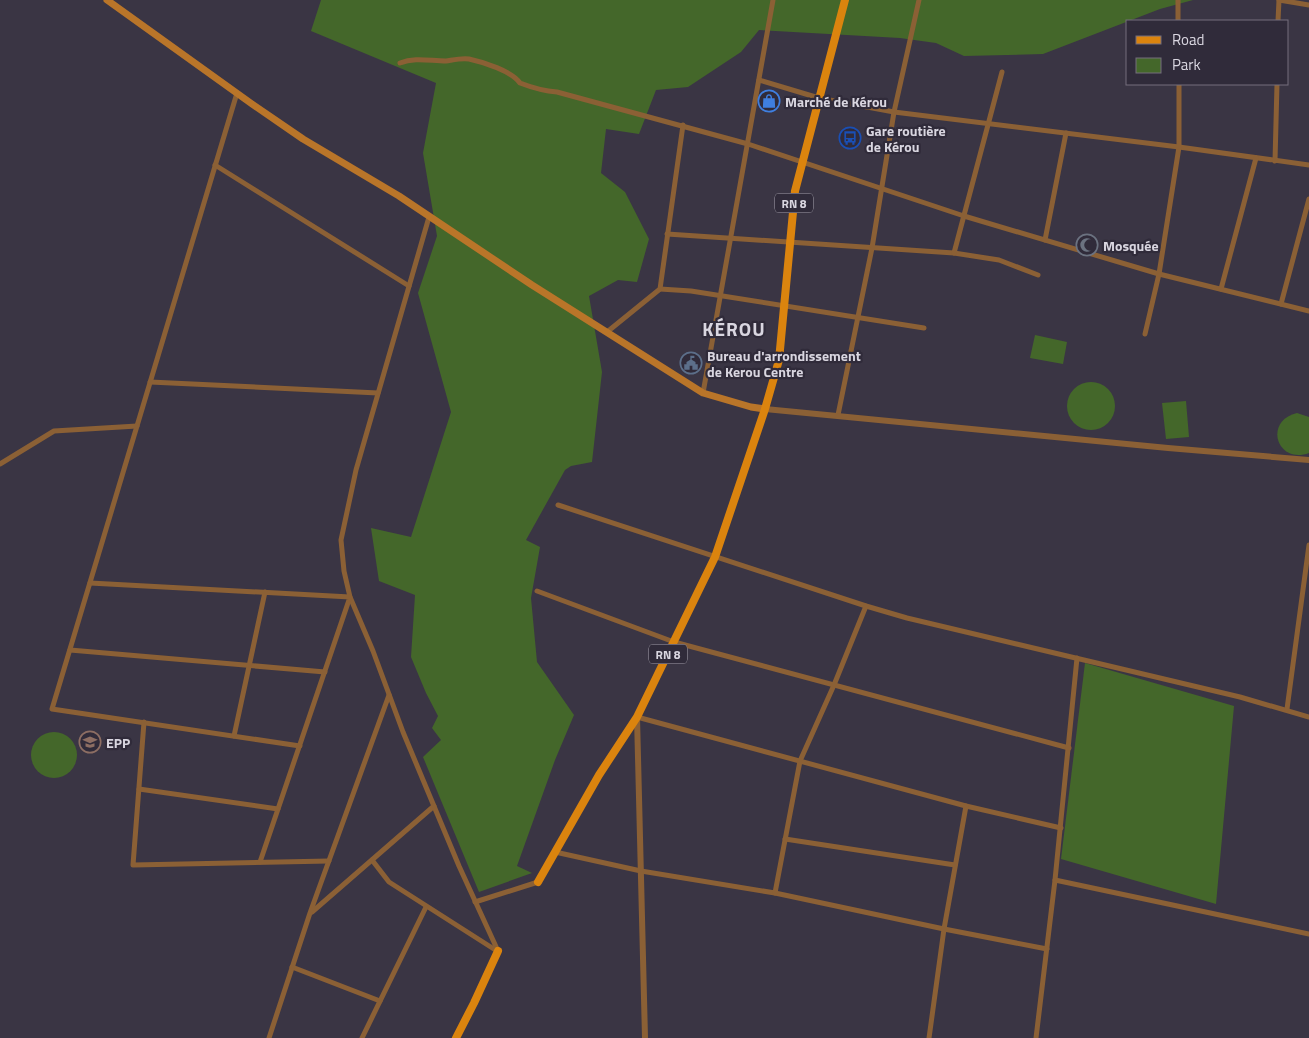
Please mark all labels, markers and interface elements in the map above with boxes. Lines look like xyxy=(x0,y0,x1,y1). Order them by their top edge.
legend xyxy=(1126,20,1289,85)
text: Road xyxy=(1172,28,1204,51)
text: Park xyxy=(1172,53,1201,76)
shop icon: Marché de Kérou xyxy=(757,89,781,113)
place label: Marché de Kérou xyxy=(785,91,887,112)
place label: Gare routière de Kérou xyxy=(866,120,946,157)
bus stop icon: Gare routière de Kérou xyxy=(838,126,862,150)
road number: RN 8 xyxy=(775,194,813,212)
mosque icon: Mosquée xyxy=(1075,233,1099,257)
place label: Mosquée xyxy=(1103,235,1159,256)
district label: KÉROU xyxy=(702,314,766,343)
place label: Bureau d'arrondissement de Kerou Centre xyxy=(707,345,861,382)
public building icon: Bureau d'arrondissement de Kerou Centre xyxy=(679,351,703,375)
road number: RN 8 xyxy=(649,644,687,664)
school or university icon: EPP xyxy=(78,730,102,754)
place label: EPP xyxy=(106,732,130,753)

